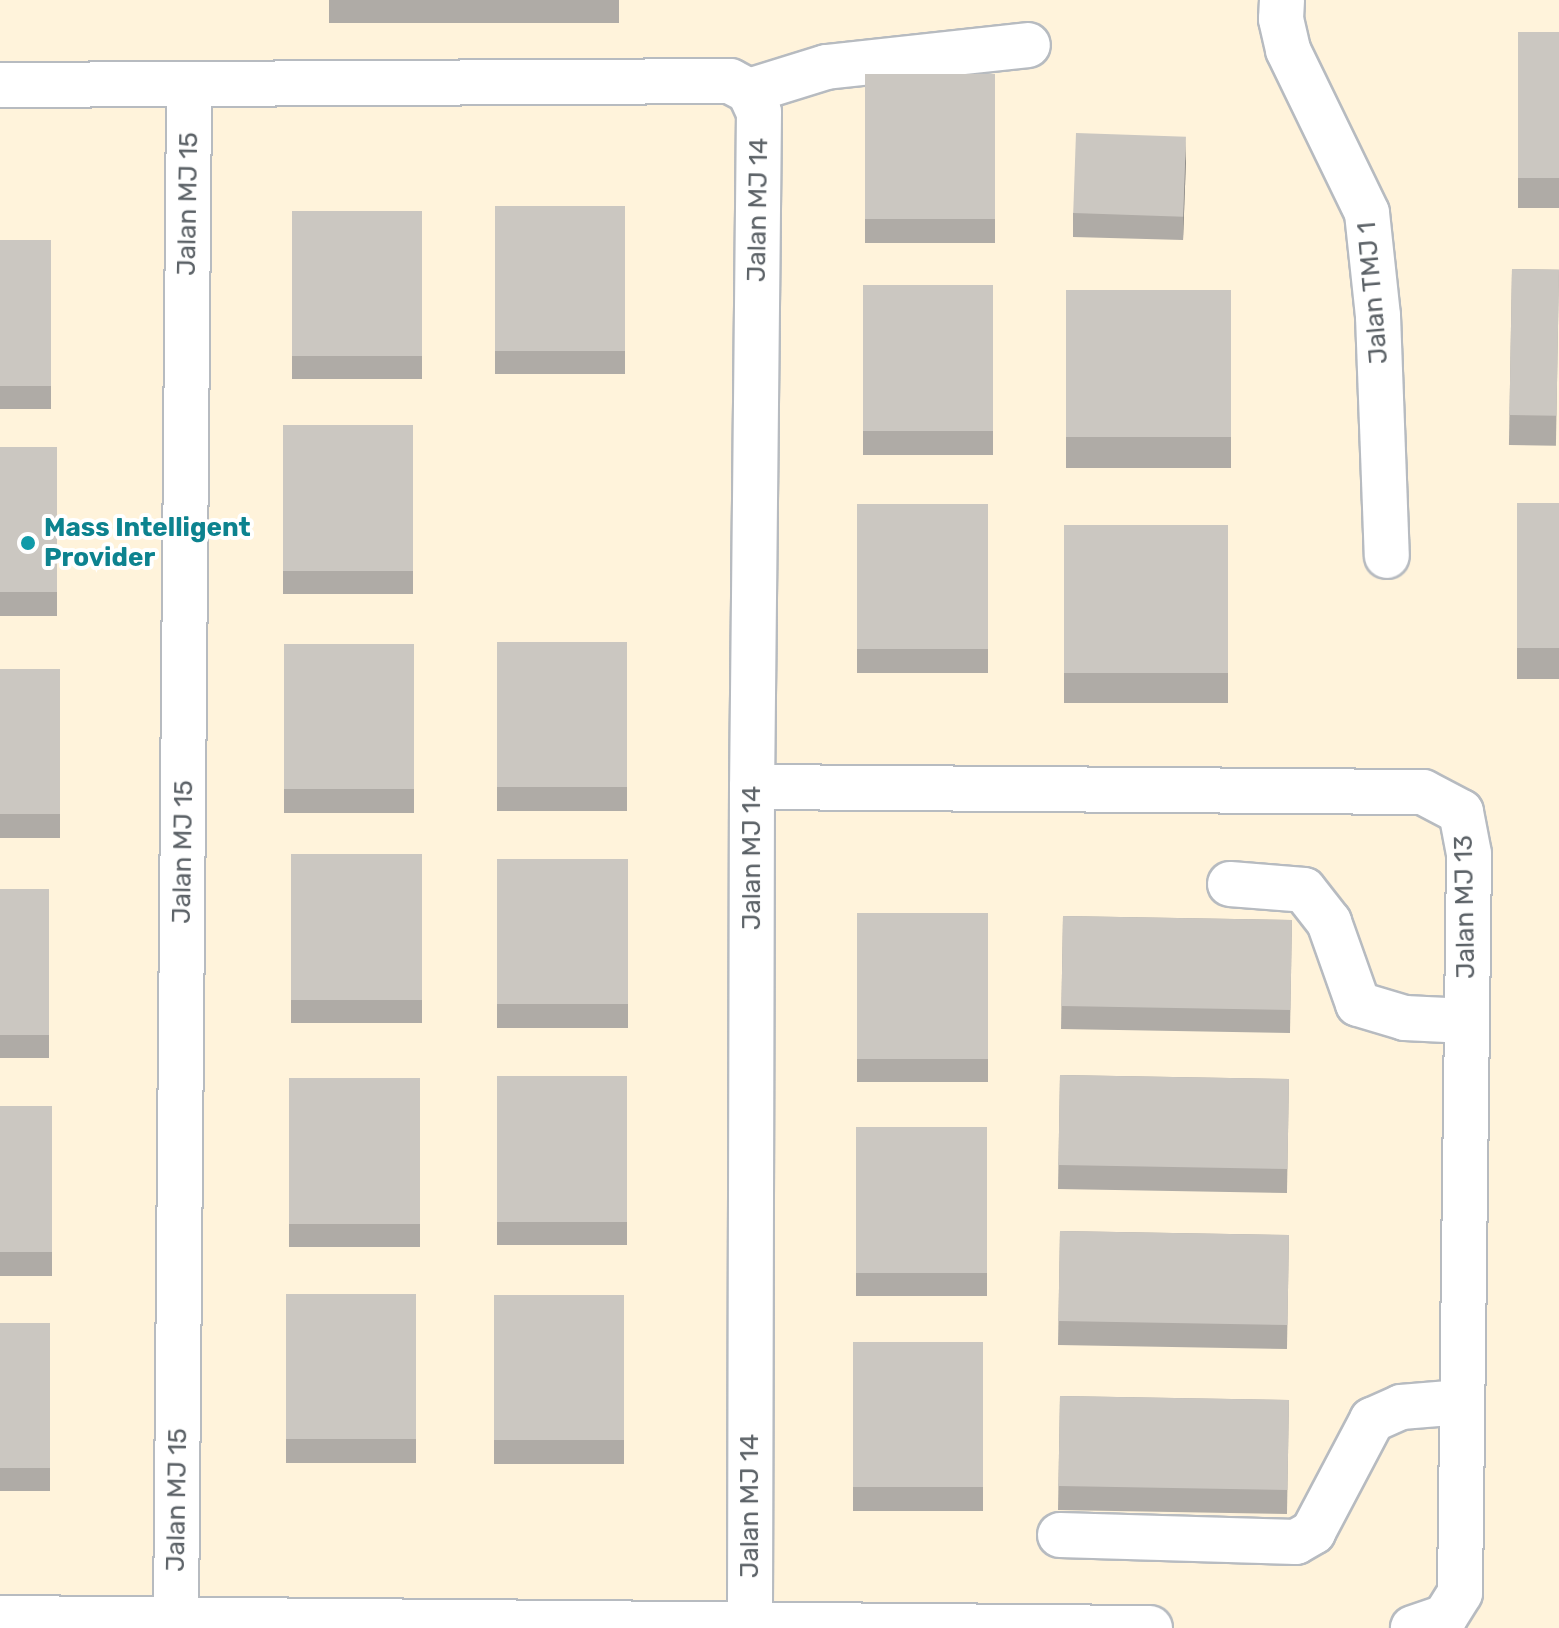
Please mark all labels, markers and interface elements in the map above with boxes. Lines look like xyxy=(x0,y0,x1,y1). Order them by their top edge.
street label: Jalan MJ 15 xyxy=(171,132,205,276)
street label: Jalan MJ 14 xyxy=(741,138,775,282)
street label: Jalan TMJ 1 xyxy=(1351,220,1395,366)
place label: Mass Intelligent Provider xyxy=(44,512,251,574)
marker: Mass Intelligent Provider xyxy=(19,534,37,552)
street label: Jalan MJ 15 xyxy=(166,780,200,924)
street label: Jalan MJ 14 xyxy=(736,786,768,930)
street label: Jalan MJ 13 xyxy=(1448,835,1482,979)
street label: Jalan MJ 15 xyxy=(160,1428,194,1572)
street label: Jalan MJ 14 xyxy=(734,1434,766,1578)

